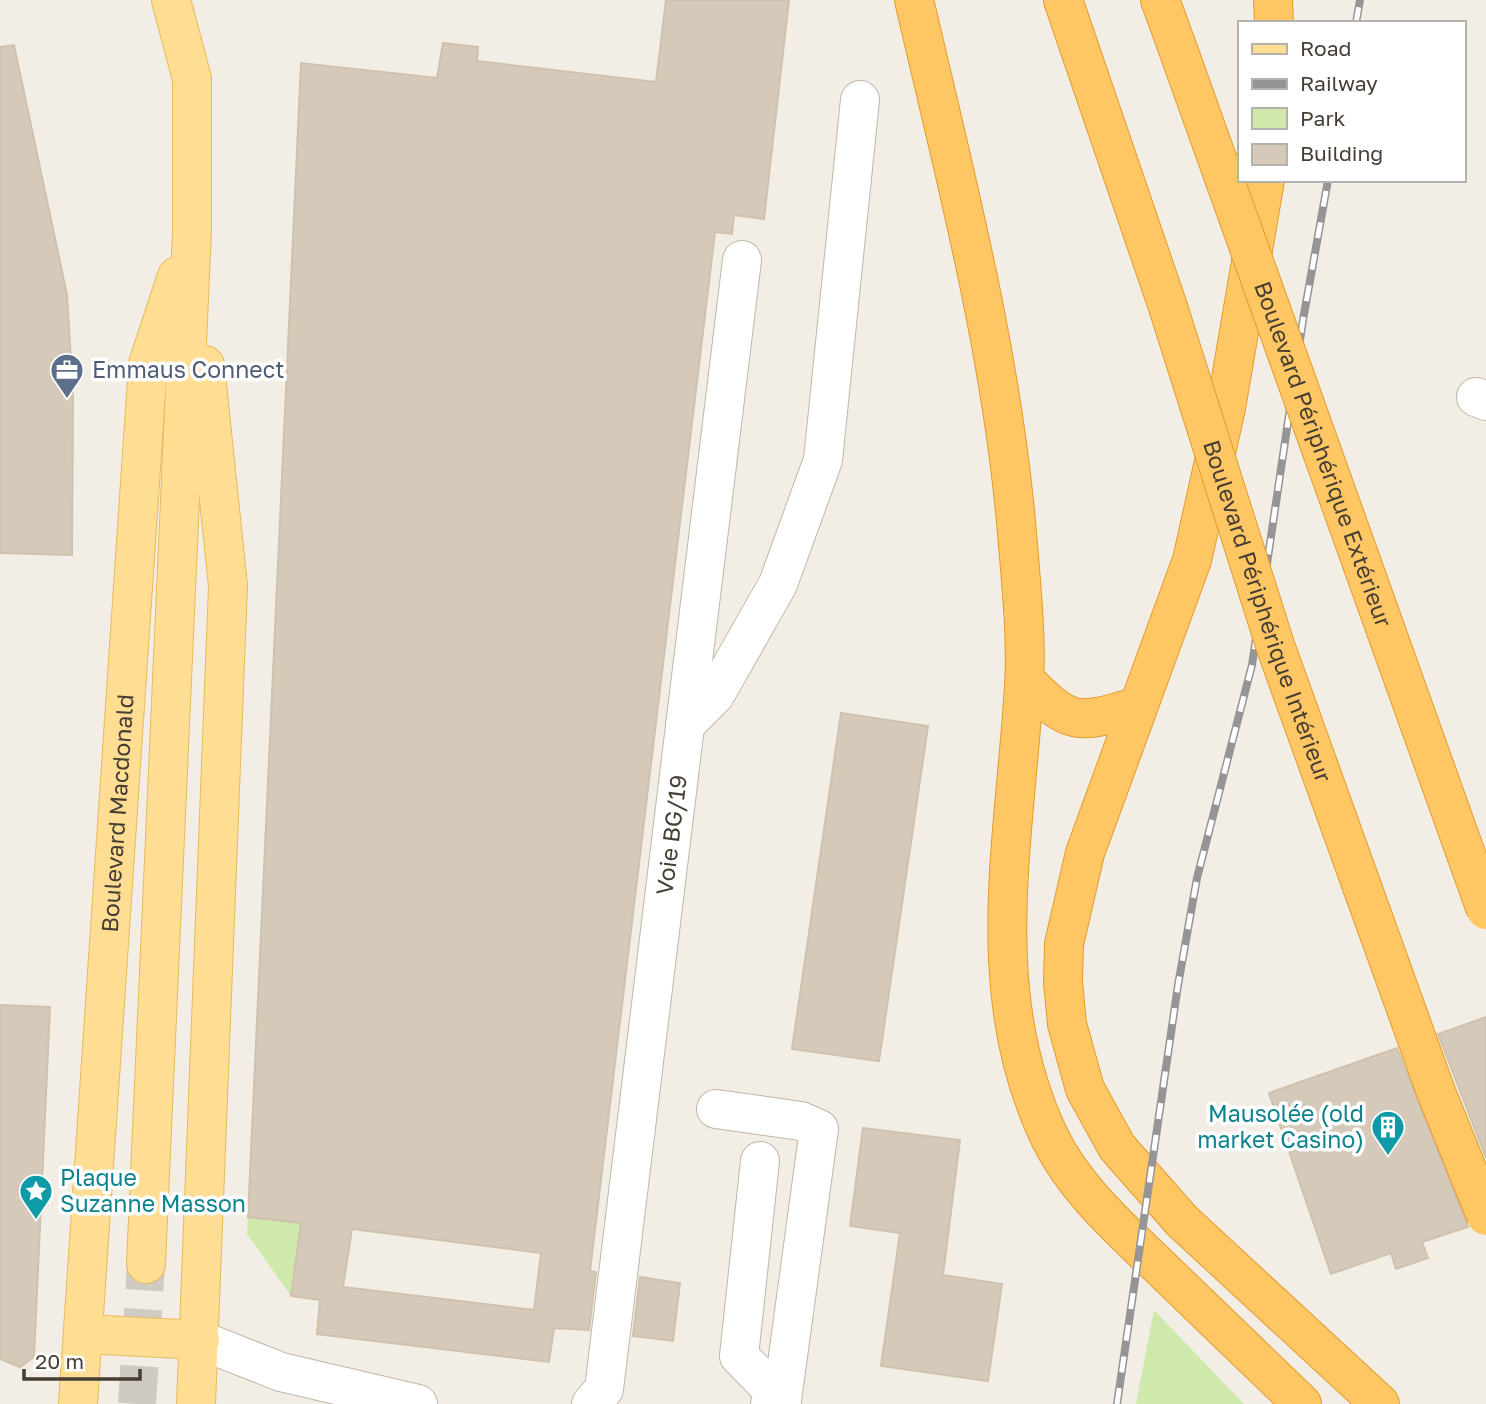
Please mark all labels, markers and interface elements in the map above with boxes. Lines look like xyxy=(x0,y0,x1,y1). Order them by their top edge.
legend xyxy=(1238,21,1465,182)
text: Road xyxy=(1300,35,1351,61)
text: Railway xyxy=(1300,70,1378,96)
text: Park xyxy=(1300,105,1346,131)
text: Building xyxy=(1300,140,1383,166)
street label: Boulevard Périphérique Extérieur xyxy=(1249,277,1399,631)
office icon: Emmaus Connect xyxy=(48,351,86,400)
place label: Emmaus Connect xyxy=(92,355,284,383)
street label: Boulevard Périphérique Intérieur xyxy=(1198,436,1338,786)
street label: Boulevard Macdonald xyxy=(95,693,139,933)
street label: Voie BG/19 xyxy=(650,773,692,896)
place label: Mausolée (old market Casino) xyxy=(1197,1099,1364,1153)
building icon: Mausolée (old market Casino) xyxy=(1369,1108,1407,1157)
place label: Plaque Suzanne Masson xyxy=(60,1163,246,1217)
place icon: Plaque Suzanne Masson xyxy=(17,1172,55,1221)
scale bar xyxy=(24,1338,140,1382)
text: 20 m xyxy=(35,1348,84,1374)

